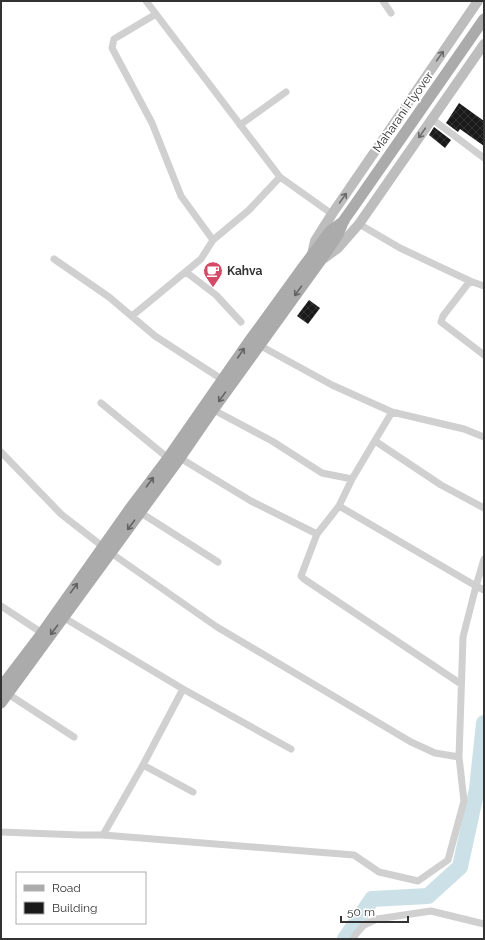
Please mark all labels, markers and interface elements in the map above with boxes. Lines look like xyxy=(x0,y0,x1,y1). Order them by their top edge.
one-way arrow xyxy=(436,51,444,62)
street label: Maharani Flyover xyxy=(370,69,436,155)
one-way arrow xyxy=(418,128,426,139)
one-way arrow xyxy=(339,193,347,204)
cafe icon: Kahva xyxy=(202,260,224,288)
place label: Kahva xyxy=(227,264,262,278)
one-way arrow xyxy=(294,285,302,296)
one-way arrow xyxy=(237,348,245,359)
one-way arrow xyxy=(218,391,226,402)
one-way arrow xyxy=(145,477,154,488)
one-way arrow xyxy=(127,520,135,531)
one-way arrow xyxy=(70,582,78,593)
one-way arrow xyxy=(50,625,58,636)
legend xyxy=(16,872,146,924)
text: Road xyxy=(52,881,81,895)
scale bar xyxy=(341,898,408,924)
text: Building xyxy=(52,901,98,915)
text: 50 m xyxy=(347,905,375,919)

